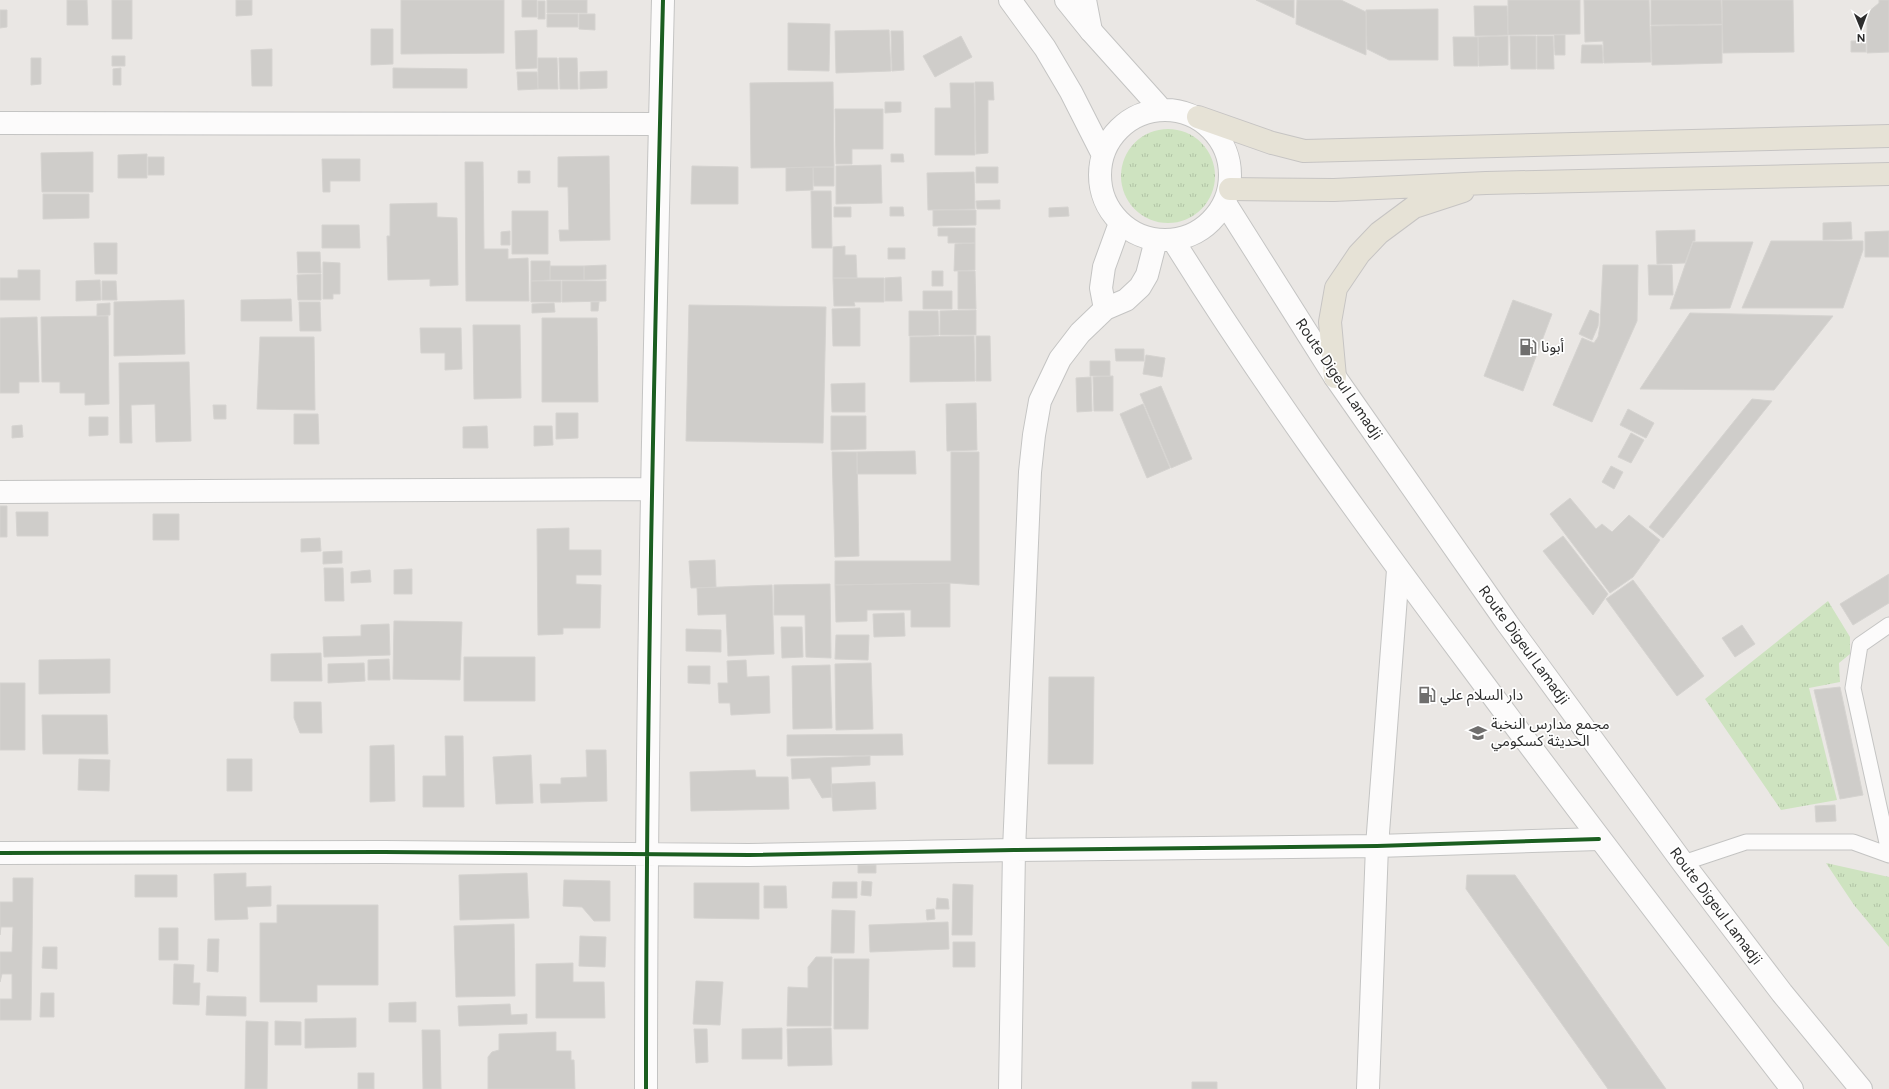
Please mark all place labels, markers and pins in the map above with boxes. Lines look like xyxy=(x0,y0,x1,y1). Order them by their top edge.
fuel station icon: أبونا xyxy=(1518,337,1538,357)
place label: أبونا xyxy=(1541,338,1564,356)
fuel station icon: دار السلام علي xyxy=(1417,685,1437,705)
place label: دار السلام علي xyxy=(1440,686,1523,706)
place label: مجمع مدارس النخبة الحديثة كسكومي xyxy=(1491,715,1610,752)
school or university icon: مجمع مدارس النخبة الحديثة كسكومي xyxy=(1468,723,1488,743)

